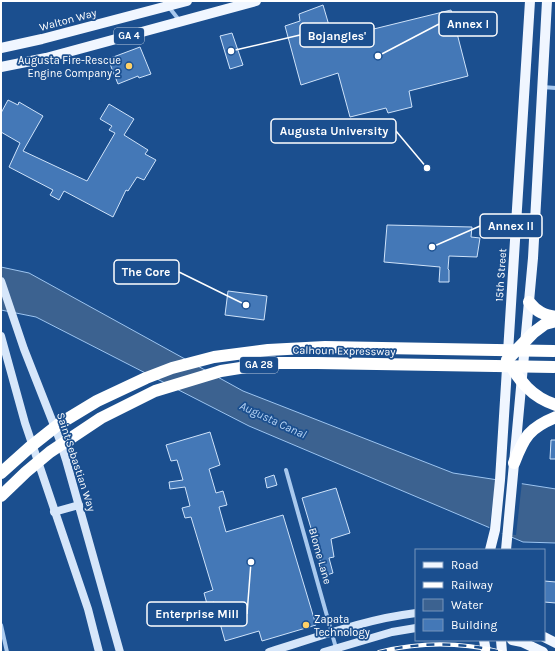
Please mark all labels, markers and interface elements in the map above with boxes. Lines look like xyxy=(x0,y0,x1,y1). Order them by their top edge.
street label: Walton Way xyxy=(38,6,98,34)
callout: Annex I xyxy=(439,12,497,36)
text: Annex I xyxy=(447,17,489,31)
callout: Bojangles' xyxy=(300,23,374,47)
road number: GA 4 xyxy=(114,28,144,44)
text: Bojangles' xyxy=(308,29,366,43)
place label: Augusta Fire-Rescue Engine Company 2 xyxy=(18,54,121,80)
marker: Augusta Fire-Rescue Engine Company 2 xyxy=(124,61,134,71)
callout: Augusta University xyxy=(271,119,396,143)
text: Augusta University xyxy=(280,124,388,138)
callout: Annex II xyxy=(480,214,542,238)
text: Annex II xyxy=(488,219,534,233)
street label: 15th Street xyxy=(493,248,509,302)
callout: The Core xyxy=(114,260,179,284)
text: The Core xyxy=(122,265,170,279)
street label: Calhoun Expressway xyxy=(292,344,396,358)
road number: GA 28 xyxy=(240,357,278,373)
water label: Augusta Canal xyxy=(237,398,309,442)
street label: Saint Sebastian Way xyxy=(54,411,98,513)
street label: Blome Lane xyxy=(306,526,334,586)
legend xyxy=(415,549,545,641)
text: Road xyxy=(451,558,479,572)
text: Railway xyxy=(451,578,493,592)
text: Water xyxy=(451,598,484,612)
callout: Enterprise Mill xyxy=(147,602,247,626)
text: Enterprise Mill xyxy=(155,607,239,621)
place label: Zapata Technology xyxy=(314,613,370,639)
text: Building xyxy=(451,618,498,632)
marker: Zapata Technology xyxy=(301,620,311,630)

